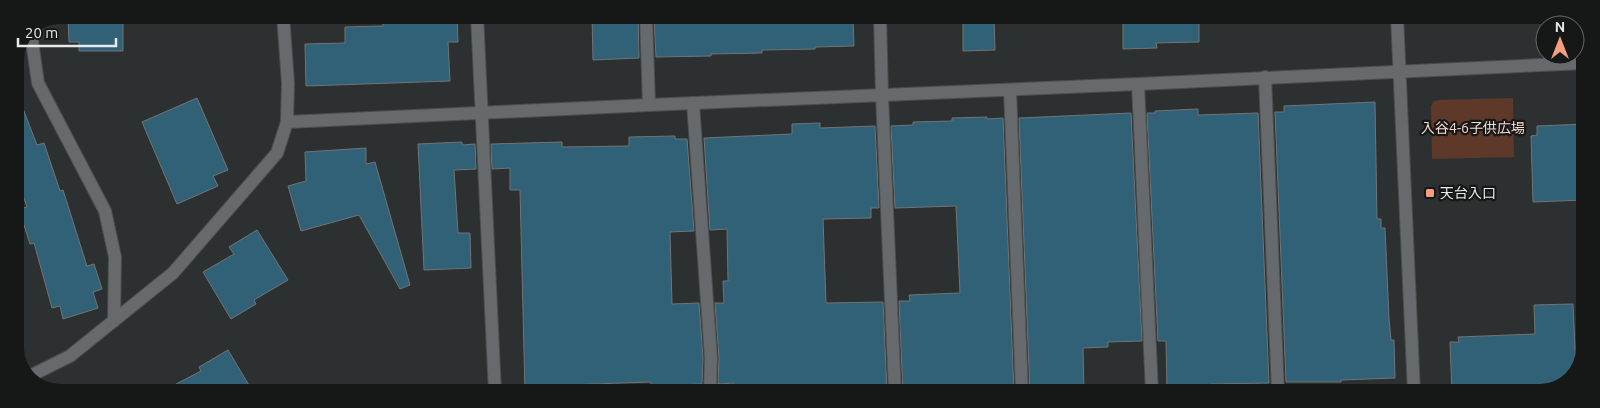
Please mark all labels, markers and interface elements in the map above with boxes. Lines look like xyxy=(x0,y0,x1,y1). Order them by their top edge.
scale bar xyxy=(18,15,115,47)
north arrow xyxy=(1535,15,1585,65)
text: N xyxy=(1555,19,1565,35)
text: 20 m xyxy=(25,24,58,41)
park label: 入谷4-6子供広場 xyxy=(1421,120,1525,136)
place label: 天台入口 xyxy=(1440,185,1496,201)
marker: 天台入口 xyxy=(1424,187,1436,199)

